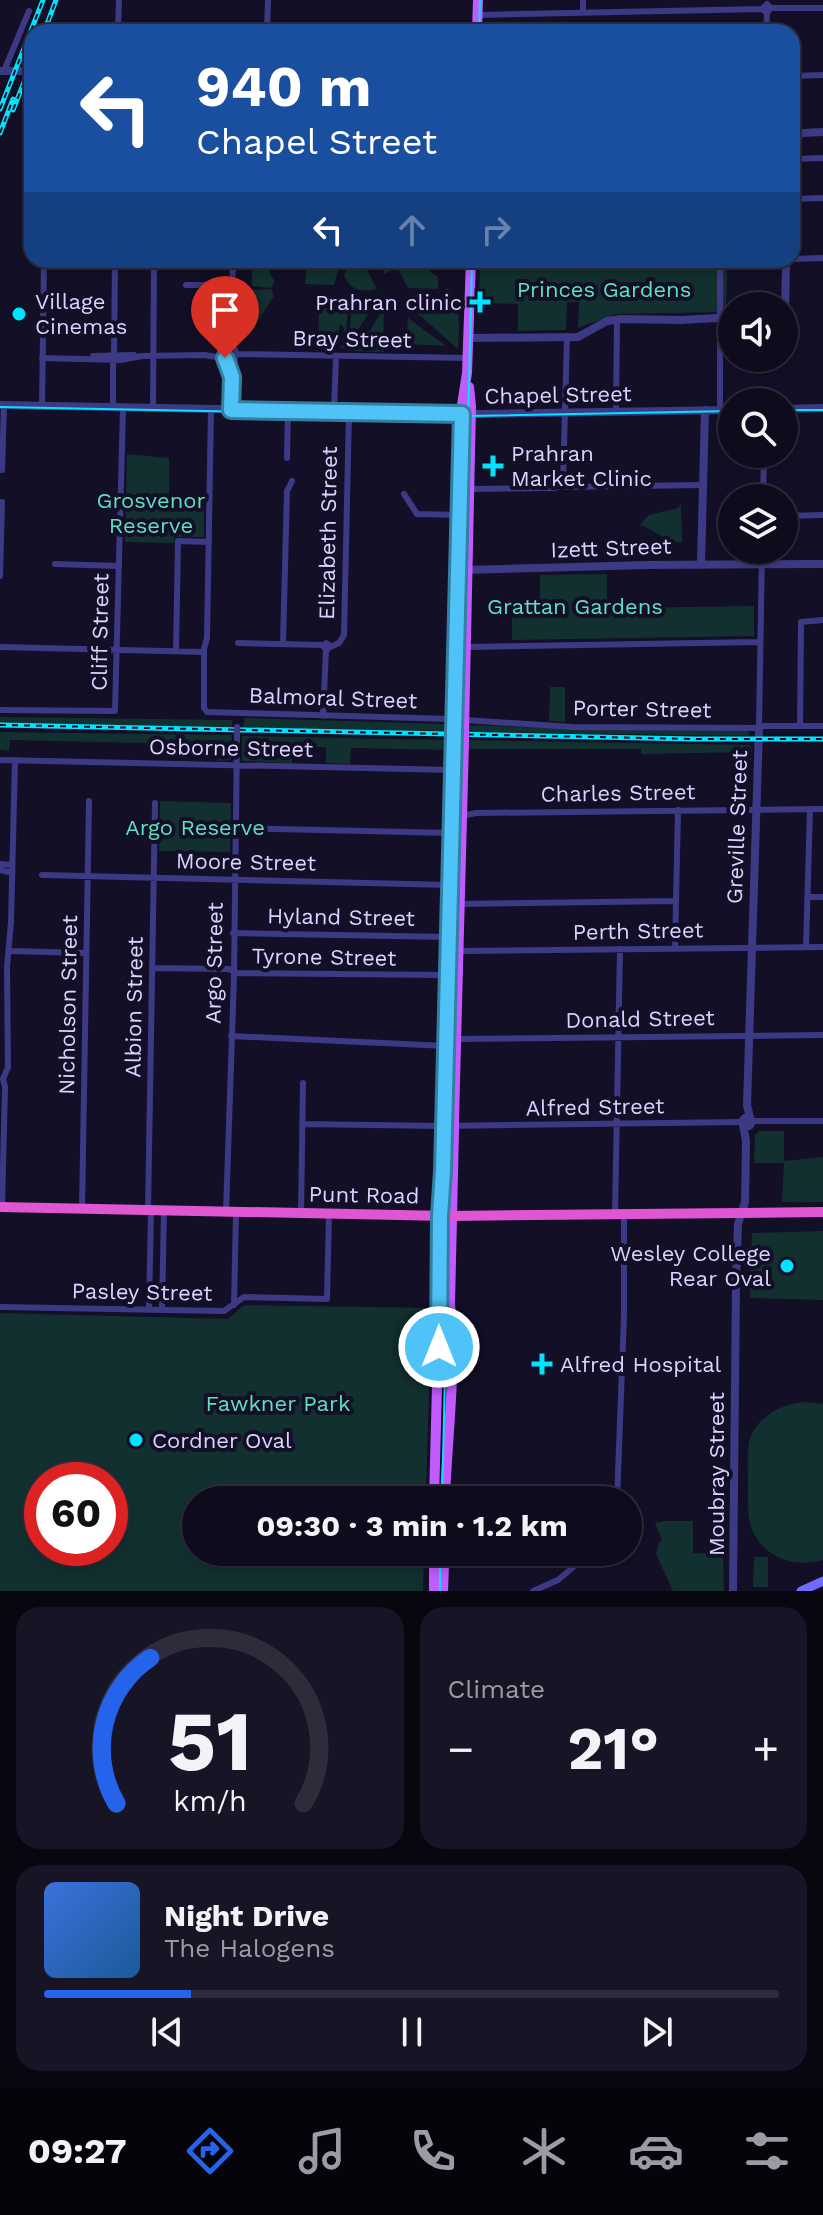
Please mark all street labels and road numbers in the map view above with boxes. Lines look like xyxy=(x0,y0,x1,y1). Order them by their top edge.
street label: Bray Street xyxy=(292,325,412,353)
street label: Chapel Street xyxy=(484,381,632,409)
street label: Elizabeth Street xyxy=(314,446,342,620)
street label: Izett Street xyxy=(550,533,672,563)
street label: Cliff Street xyxy=(86,573,114,691)
street label: Balmoral Street xyxy=(248,683,418,713)
street label: Porter Street xyxy=(572,695,712,723)
street label: Osborne Street xyxy=(149,734,313,762)
street label: Greville Street xyxy=(722,750,752,904)
street label: Charles Street xyxy=(540,779,696,807)
street label: Moore Street xyxy=(176,848,316,876)
street label: Argo Street xyxy=(200,902,228,1024)
street label: Hyland Street xyxy=(267,903,415,931)
street label: Nicholson Street xyxy=(54,915,82,1095)
street label: Perth Street xyxy=(572,917,704,945)
street label: Albion Street xyxy=(120,936,148,1078)
street label: Tyrone Street xyxy=(251,943,397,971)
street label: Donald Street xyxy=(565,1005,715,1033)
street label: Alfred Street xyxy=(525,1093,665,1121)
street label: Punt Road xyxy=(308,1182,420,1208)
street label: Pasley Street xyxy=(71,1278,213,1306)
street label: Moubray Street xyxy=(704,1392,729,1556)

